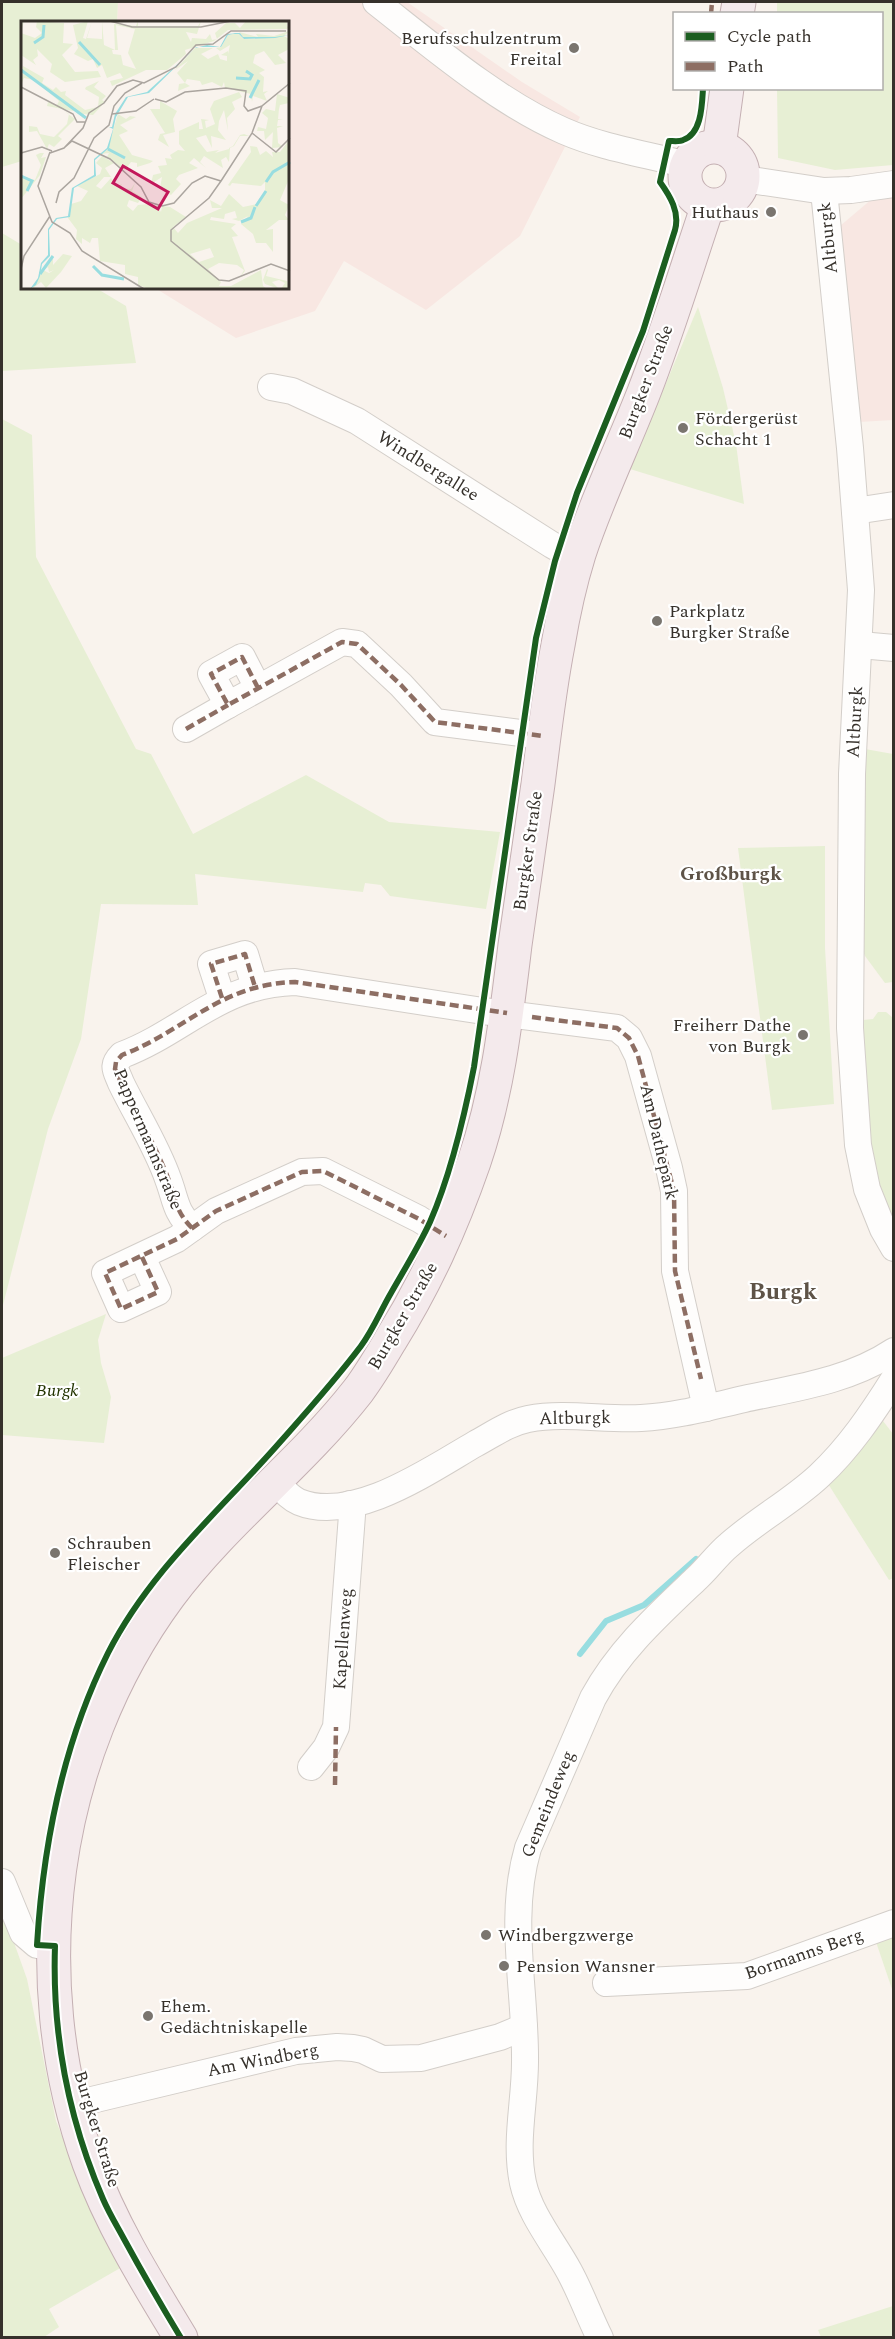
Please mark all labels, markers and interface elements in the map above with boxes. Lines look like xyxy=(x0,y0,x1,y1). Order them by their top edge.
legend xyxy=(673,12,883,90)
inset map xyxy=(21,21,290,290)
text: Cycle path xyxy=(727,23,812,50)
place label: Berufsschulzentrum Freital xyxy=(401,25,562,73)
marker: Berufsschulzentrum Freital xyxy=(567,41,581,55)
text: Path xyxy=(727,53,764,80)
place label: Huthaus xyxy=(691,199,759,226)
street label: Altburgk xyxy=(811,201,845,275)
marker: Huthaus xyxy=(764,205,778,219)
street label: Burgker Straße xyxy=(612,321,680,443)
place label: Fördergerüst Schacht 1 xyxy=(695,405,798,453)
marker: Fördergerüst Schacht 1 xyxy=(676,421,690,435)
street label: Windbergallee xyxy=(372,424,484,508)
place label: Parkplatz Burgker Straße xyxy=(669,598,790,646)
marker: Parkplatz Burgker Straße xyxy=(650,614,664,628)
street label: Altburgk xyxy=(840,685,870,759)
street label: Burgker Straße xyxy=(506,789,550,913)
district label: Großburgk xyxy=(680,859,782,889)
place label: Freiherr Dathe von Burgk xyxy=(673,1012,791,1060)
marker: Freiherr Dathe von Burgk xyxy=(796,1028,810,1042)
street label: Pappermannstraße xyxy=(106,1064,190,1214)
street label: Am Dathepark xyxy=(633,1081,685,1203)
street label: Burgker Straße xyxy=(361,1257,445,1375)
district label: Burgk xyxy=(749,1274,818,1310)
park label: Burgk xyxy=(35,1377,79,1404)
street label: Altburgk xyxy=(539,1404,611,1432)
place label: Schrauben Fleischer xyxy=(67,1530,152,1578)
marker: Schrauben Fleischer xyxy=(48,1546,62,1560)
street label: Kapellenweg xyxy=(326,1587,360,1691)
street label: Gemeindeweg xyxy=(514,1746,582,1862)
street label: Bormanns Berg xyxy=(741,1921,867,1987)
place label: Windbergzwerge xyxy=(498,1922,634,1949)
marker: Windbergzwerge xyxy=(479,1928,493,1942)
place label: Pension Wansner xyxy=(516,1953,655,1980)
marker: Pension Wansner xyxy=(497,1959,511,1973)
place label: Ehem. Gedächtniskapelle xyxy=(160,1993,308,2041)
marker: Ehem. Gedächtniskapelle xyxy=(141,2009,155,2023)
street label: Am Windberg xyxy=(205,2036,321,2084)
street label: Burgker Straße xyxy=(66,2067,128,2191)

